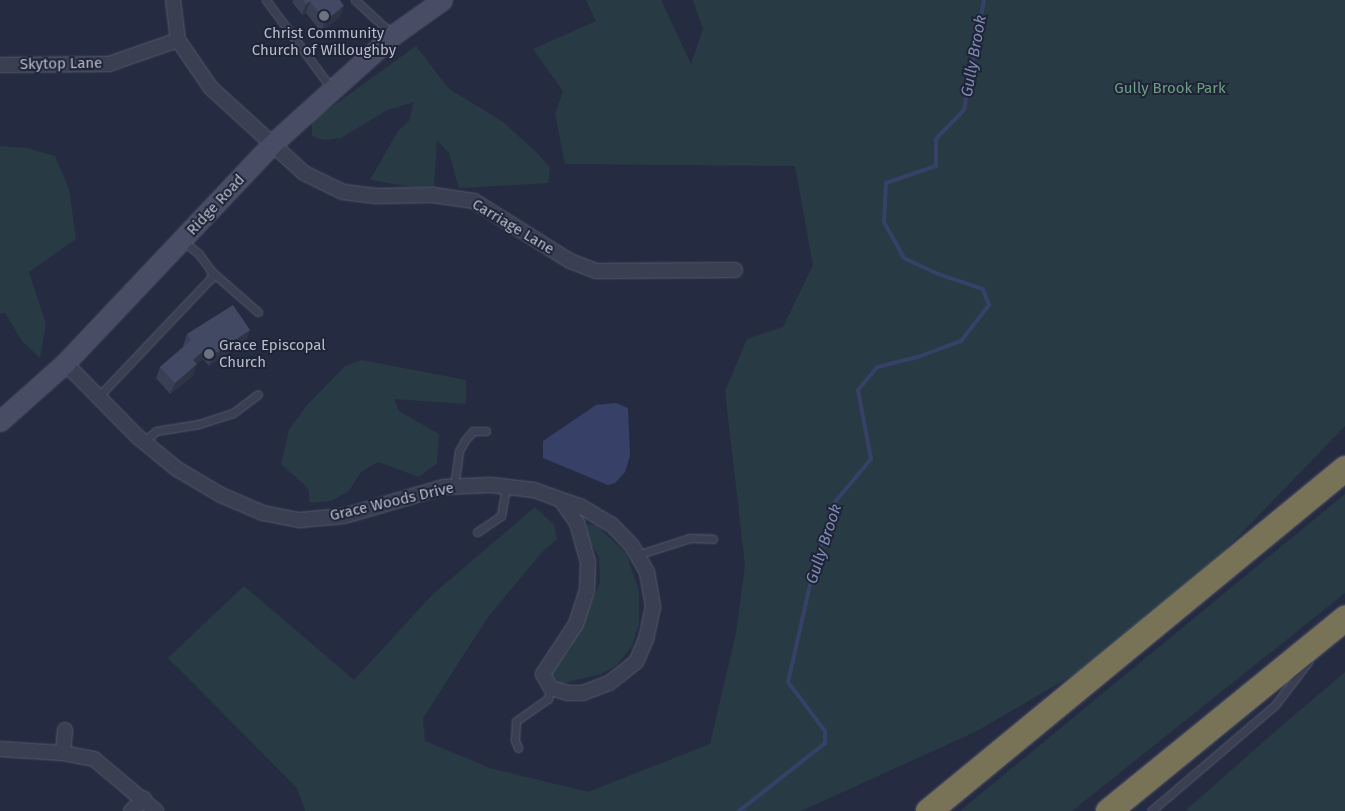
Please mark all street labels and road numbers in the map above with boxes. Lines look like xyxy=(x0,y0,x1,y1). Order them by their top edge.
street label: Skytop Lane xyxy=(20,54,102,74)
street label: Ridge Road xyxy=(183,171,249,239)
street label: Carriage Lane xyxy=(469,195,557,259)
street label: Grace Woods Drive xyxy=(328,479,456,525)

